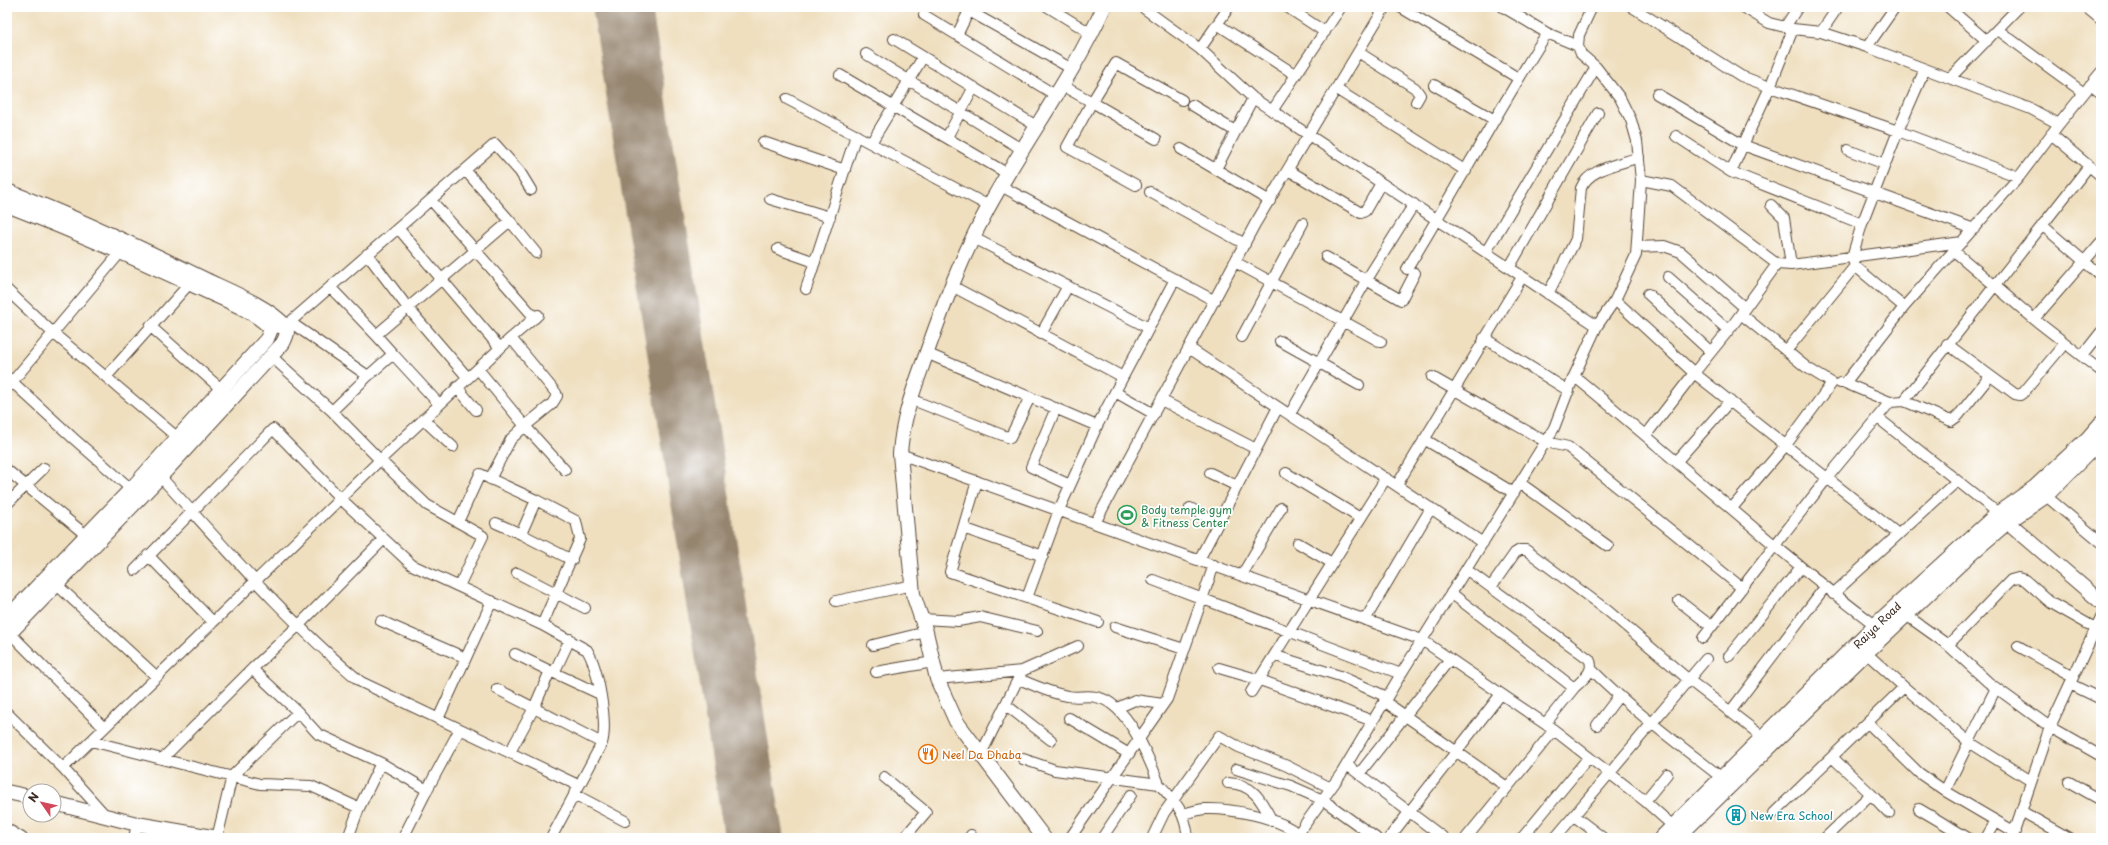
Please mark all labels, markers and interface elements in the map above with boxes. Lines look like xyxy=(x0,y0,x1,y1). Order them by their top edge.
place label: Body temple gym & Fitness Center xyxy=(1141,501,1232,531)
sports icon: Body temple gym & Fitness Center xyxy=(1116,504,1138,526)
street label: Raiya Road xyxy=(1849,598,1905,652)
restaurant icon: Neel Da Dhaba xyxy=(917,743,939,765)
place label: Neel Da Dhaba xyxy=(942,746,1022,763)
north arrow xyxy=(22,783,62,823)
text: N xyxy=(24,789,43,805)
building icon: New Era School xyxy=(1725,804,1747,826)
place label: New Era School xyxy=(1750,807,1833,824)

